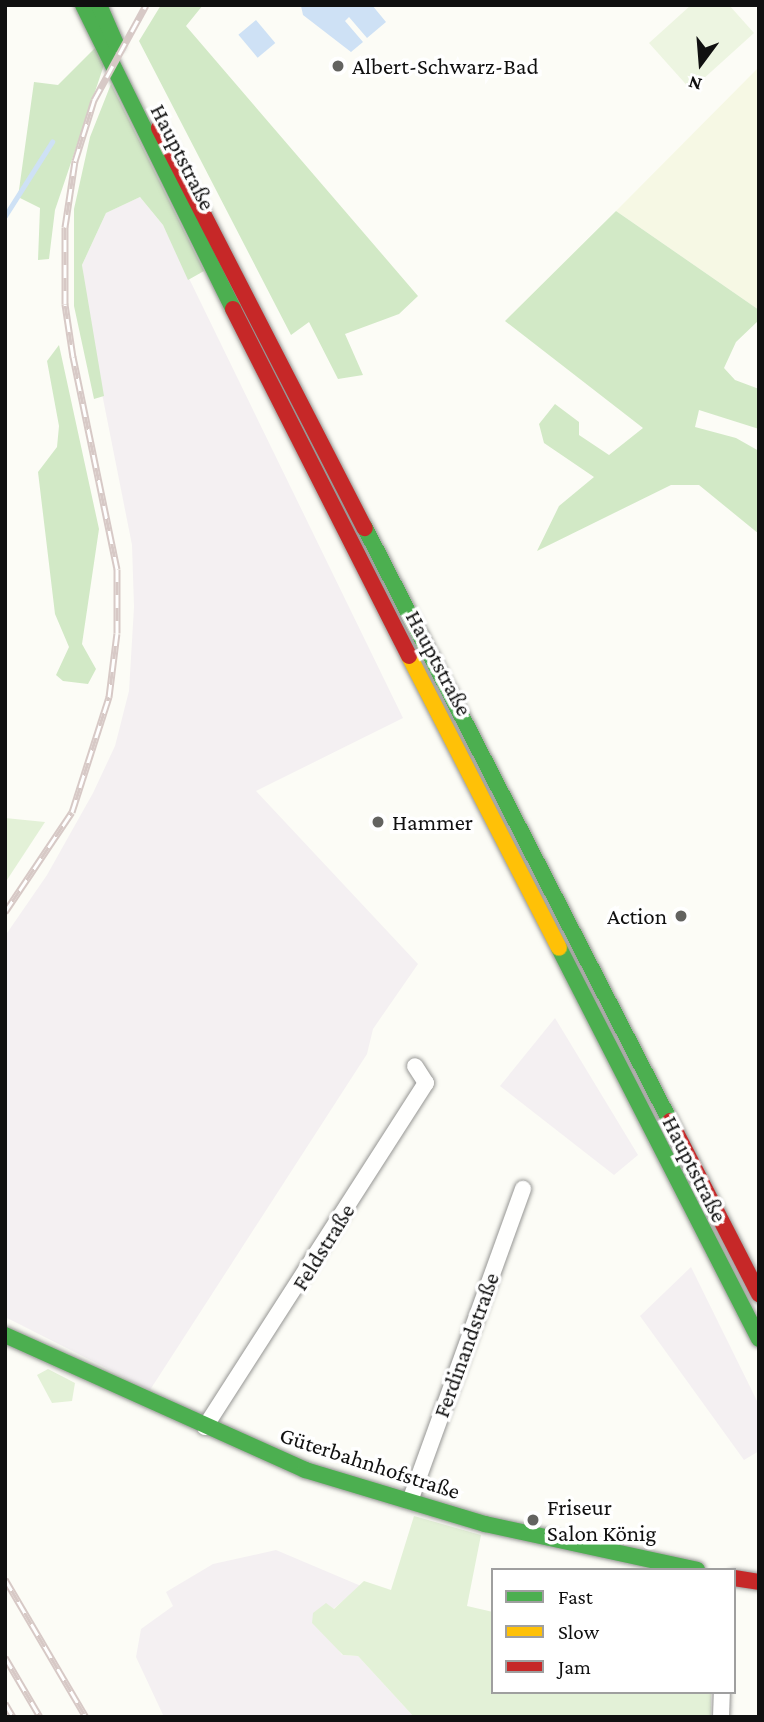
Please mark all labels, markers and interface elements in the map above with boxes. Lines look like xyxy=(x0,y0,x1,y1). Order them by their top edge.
north arrow xyxy=(666,28,736,98)
place label: Albert-Schwarz-Bad xyxy=(352,52,539,80)
marker: Albert-Schwarz-Bad xyxy=(330,58,346,74)
text: N xyxy=(686,72,704,96)
street label: Hauptstraße xyxy=(145,99,221,215)
street label: Hauptstraße xyxy=(400,606,478,720)
place label: Hammer xyxy=(392,808,473,836)
marker: Hammer xyxy=(370,814,386,830)
place label: Action xyxy=(607,902,667,930)
marker: Action xyxy=(673,908,689,924)
street label: Hauptstraße xyxy=(657,1111,733,1227)
street label: Feldstraße xyxy=(286,1199,360,1295)
street label: Ferdinandstraße xyxy=(427,1269,505,1421)
street label: Güterbahnhofstraße xyxy=(276,1421,464,1505)
place label: Friseur Salon König xyxy=(547,1493,656,1547)
marker: Friseur Salon König xyxy=(525,1512,541,1528)
legend xyxy=(491,1568,736,1694)
text: Fast xyxy=(558,1585,593,1609)
text: Slow xyxy=(558,1620,599,1644)
text: Jam xyxy=(558,1655,591,1679)

